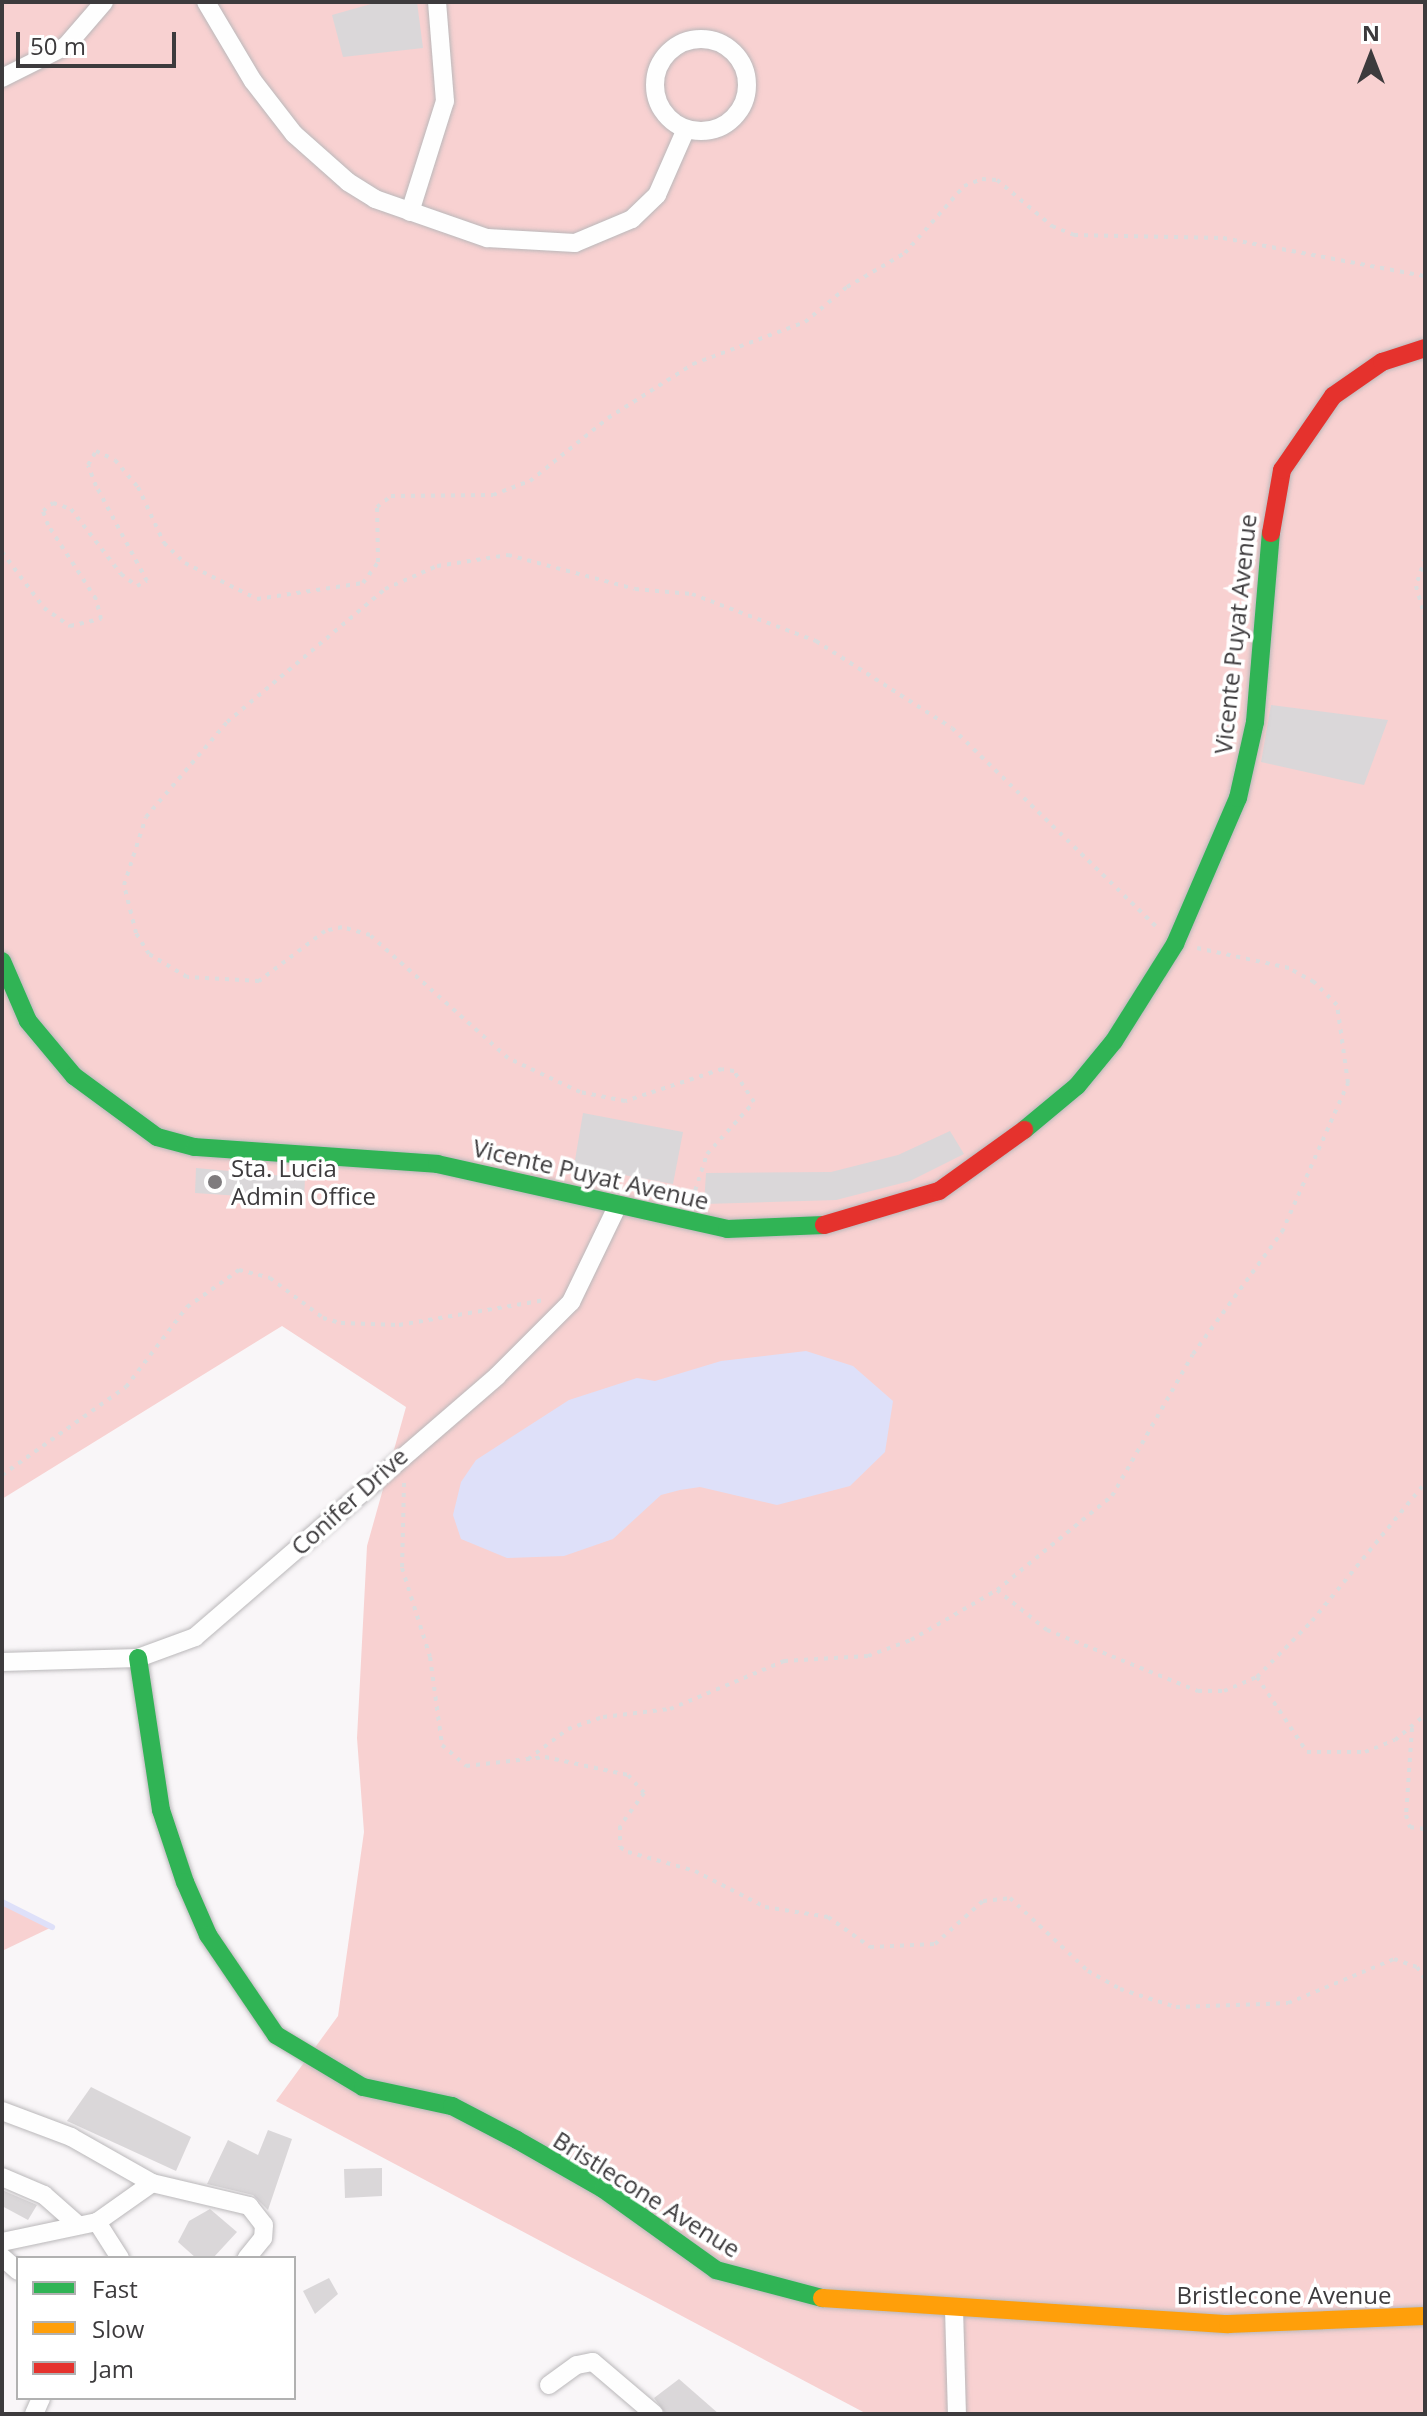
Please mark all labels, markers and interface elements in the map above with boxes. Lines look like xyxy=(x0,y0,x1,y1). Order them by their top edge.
scale bar xyxy=(20,16,180,66)
north arrow xyxy=(1331,16,1411,96)
text: N xyxy=(1362,17,1380,47)
text: 50 m xyxy=(30,29,86,62)
street label: Vicente Puyat Avenue xyxy=(1208,513,1262,755)
street label: Vicente Puyat Avenue xyxy=(470,1133,712,1215)
place label: Sta. Lucia Admin Office xyxy=(231,1154,376,1210)
marker: Sta. Lucia Admin Office xyxy=(206,1173,224,1191)
street label: Conifer Drive xyxy=(285,1441,413,1561)
street label: Bristlecone Avenue xyxy=(548,2125,746,2263)
legend xyxy=(16,2256,296,2400)
text: Fast xyxy=(92,2272,138,2305)
street label: Bristlecone Avenue xyxy=(1177,2281,1391,2309)
text: Slow xyxy=(92,2312,144,2345)
text: Jam xyxy=(92,2352,134,2385)

